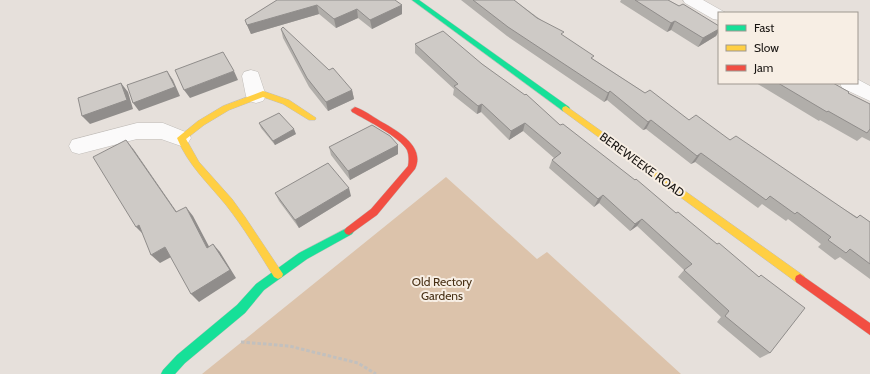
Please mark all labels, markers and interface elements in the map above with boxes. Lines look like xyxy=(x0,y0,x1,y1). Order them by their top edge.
legend xyxy=(718,12,858,84)
text: Fast xyxy=(754,20,774,35)
text: Slow xyxy=(754,40,779,55)
text: Jam xyxy=(753,60,773,75)
street label: BEREWEEKE ROAD xyxy=(597,129,688,200)
park label: Old Rectory Gardens xyxy=(412,274,472,303)

